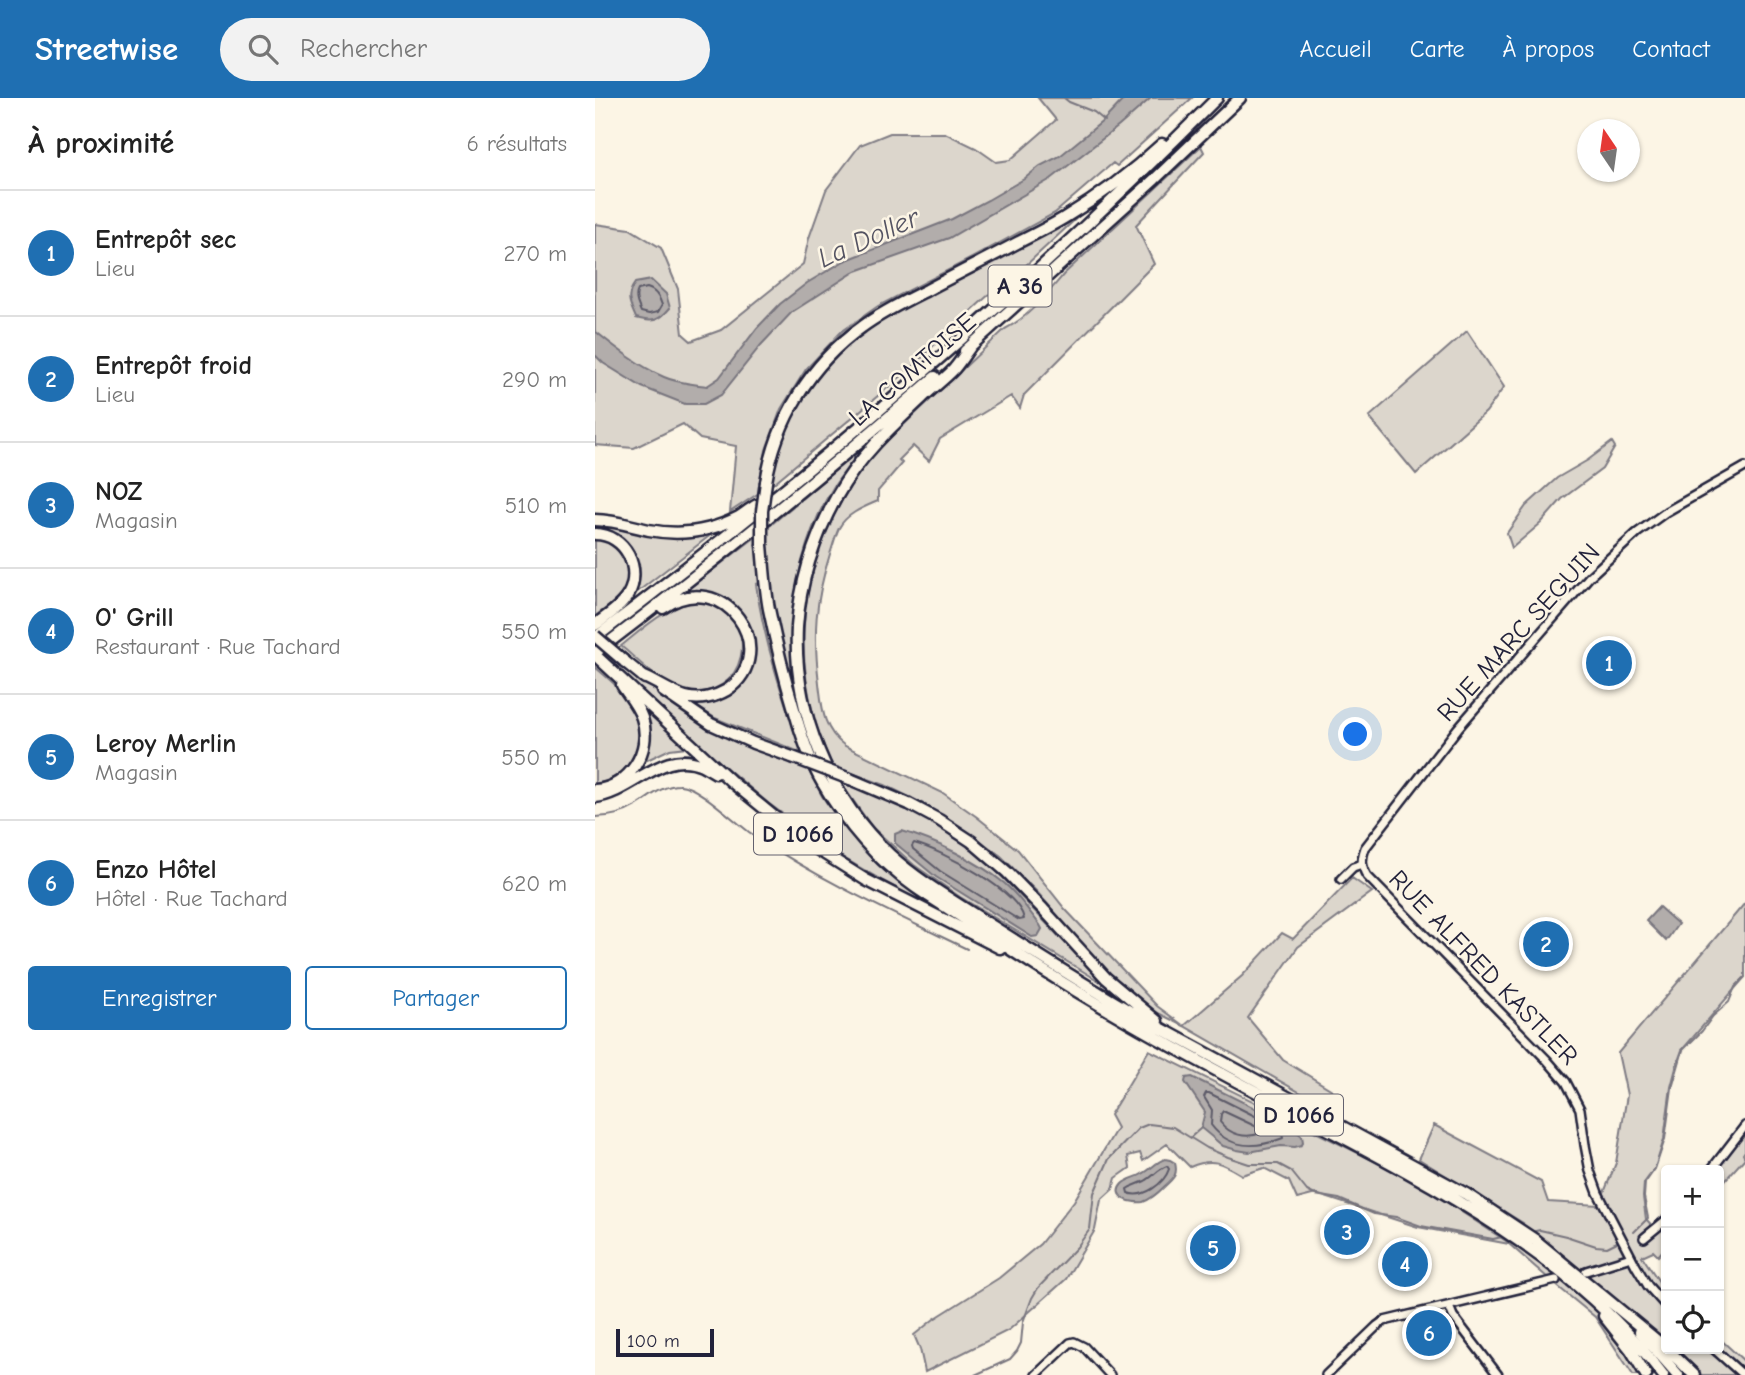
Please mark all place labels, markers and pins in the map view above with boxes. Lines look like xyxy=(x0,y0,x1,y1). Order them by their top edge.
pin: 1 xyxy=(1586,637,1632,689)
pin: 2 xyxy=(1523,918,1569,970)
pin: 3 xyxy=(1324,1206,1370,1258)
pin: 5 xyxy=(1190,1222,1236,1274)
pin: 4 xyxy=(1382,1238,1428,1290)
pin: 6 xyxy=(1406,1307,1452,1359)

